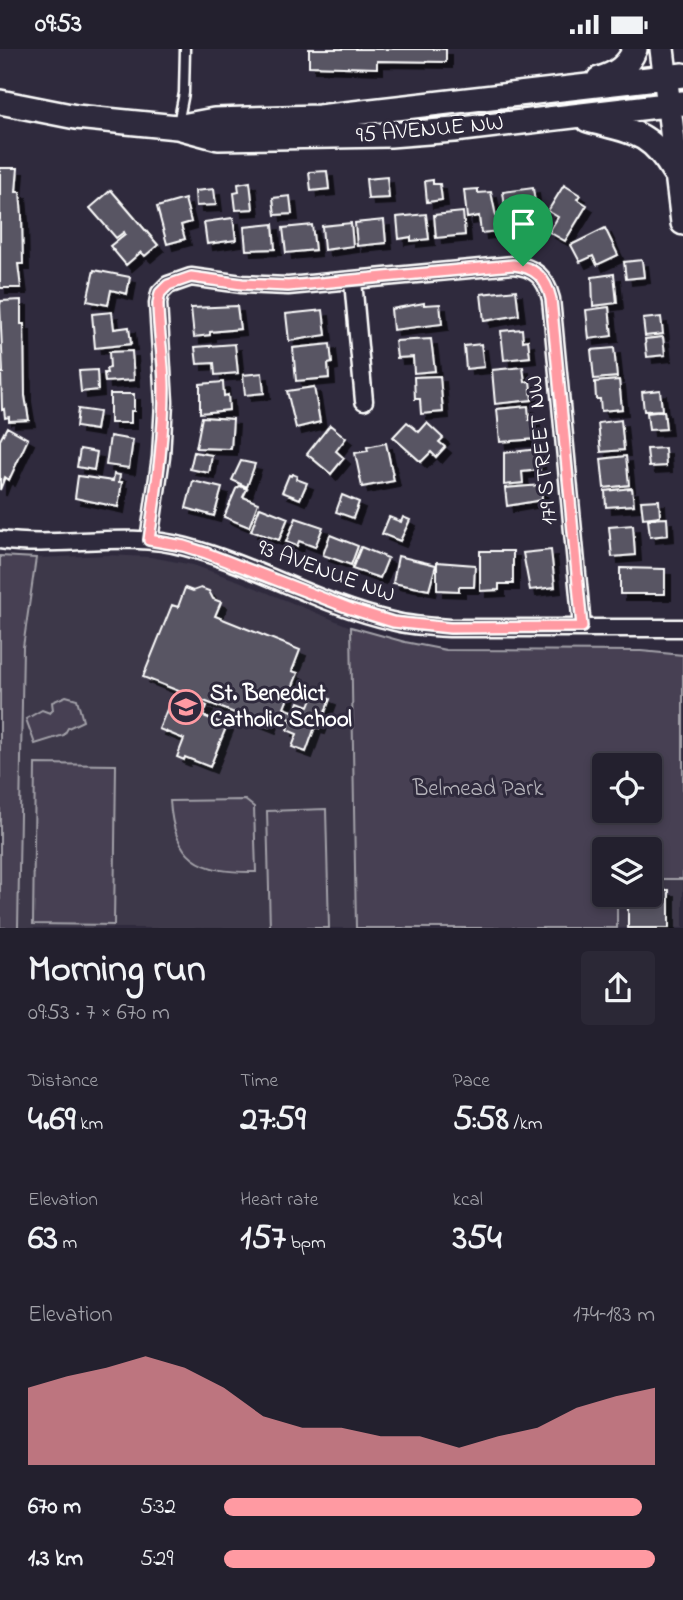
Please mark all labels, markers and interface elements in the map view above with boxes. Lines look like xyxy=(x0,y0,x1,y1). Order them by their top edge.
text: 09:53 xyxy=(35,6,82,44)
street label: 95 AVENUE NW xyxy=(355,107,505,153)
pin xyxy=(493,194,553,266)
icon: arrive xyxy=(504,205,542,243)
street label: 179 STREET NW xyxy=(519,374,567,526)
street label: 93 AVENUE NW xyxy=(253,532,399,612)
place label: St. Benedict Catholic School xyxy=(210,678,352,737)
school or university icon: St. Benedict Catholic School xyxy=(167,688,205,726)
map controls xyxy=(592,753,662,907)
button: locate xyxy=(592,753,662,823)
park label: Belmead Park xyxy=(412,773,544,806)
button: layers xyxy=(592,837,662,907)
text: Morning run xyxy=(28,943,206,999)
button: share xyxy=(581,951,655,1025)
text: 09:53 · 7 × 670 m xyxy=(28,997,170,1030)
text: Distance xyxy=(28,1068,98,1095)
text: Time xyxy=(240,1068,278,1095)
text: Pace xyxy=(453,1068,490,1095)
text: 4.69 xyxy=(28,1095,76,1146)
text: 27:59 xyxy=(240,1095,306,1146)
text: 5:58 xyxy=(453,1095,509,1146)
text: km xyxy=(76,1111,103,1138)
text: /km xyxy=(509,1111,543,1138)
text: Elevation xyxy=(28,1187,98,1214)
text: Heart rate xyxy=(240,1187,318,1214)
text: kcal xyxy=(453,1187,483,1214)
text: 63 xyxy=(28,1214,58,1265)
text: 157 xyxy=(240,1214,286,1265)
text: 354 xyxy=(453,1214,502,1265)
text: m xyxy=(58,1230,77,1257)
text: bpm xyxy=(286,1230,326,1257)
text: Elevation xyxy=(28,1299,113,1332)
text: 174–183 m xyxy=(573,1299,655,1332)
text: 670 m xyxy=(28,1491,81,1524)
text: 5:32 xyxy=(140,1491,176,1524)
text: 1.3 km xyxy=(28,1543,83,1576)
text: 5:29 xyxy=(140,1543,173,1576)

